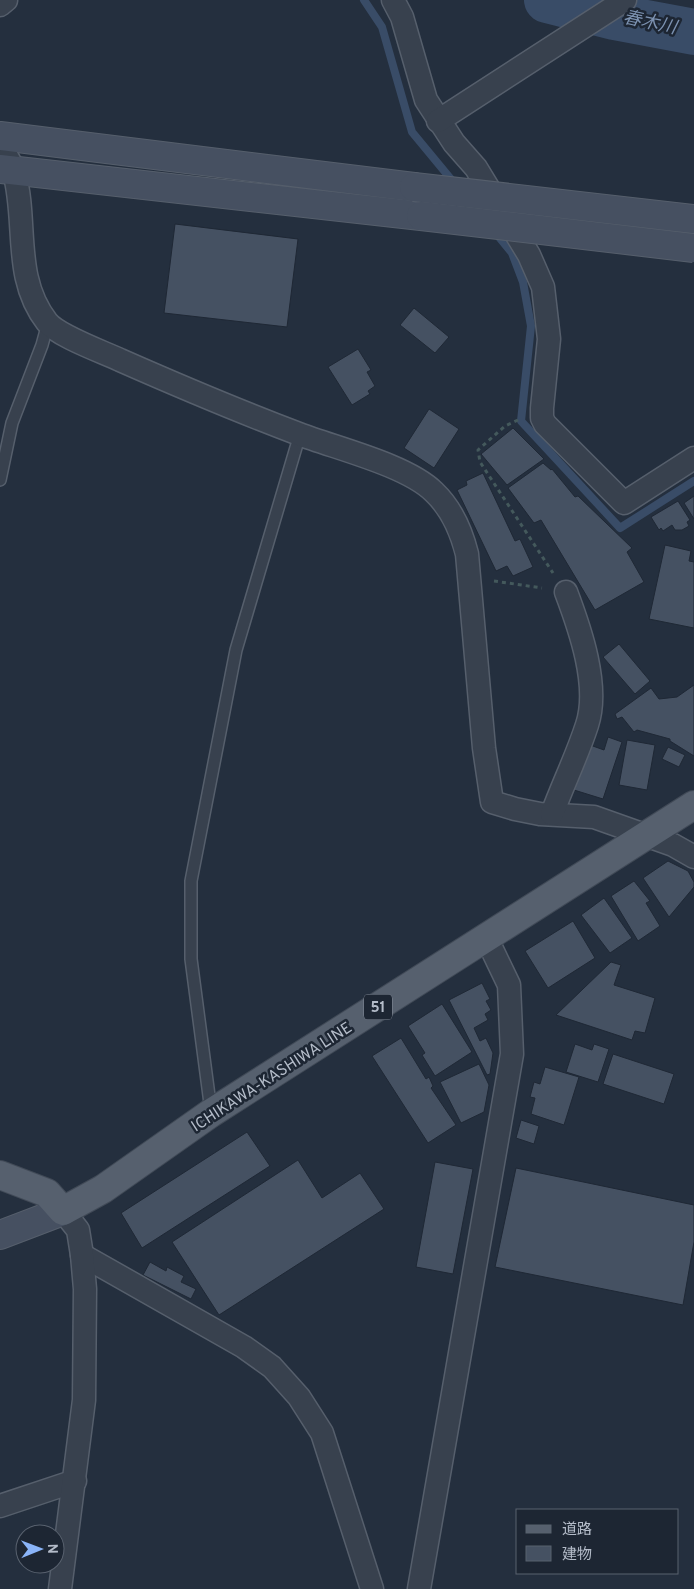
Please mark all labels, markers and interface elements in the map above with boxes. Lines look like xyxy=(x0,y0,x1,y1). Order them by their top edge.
water label: 春木川 xyxy=(621,7,680,41)
road number: 51 xyxy=(364,994,392,1020)
street label: ICHIKAWA-KASHIWA LINE xyxy=(188,1018,356,1137)
legend xyxy=(516,1509,679,1574)
text: 道路 xyxy=(562,1521,592,1540)
north arrow xyxy=(15,1524,65,1574)
text: N xyxy=(43,1544,60,1554)
text: 建物 xyxy=(562,1546,592,1565)

